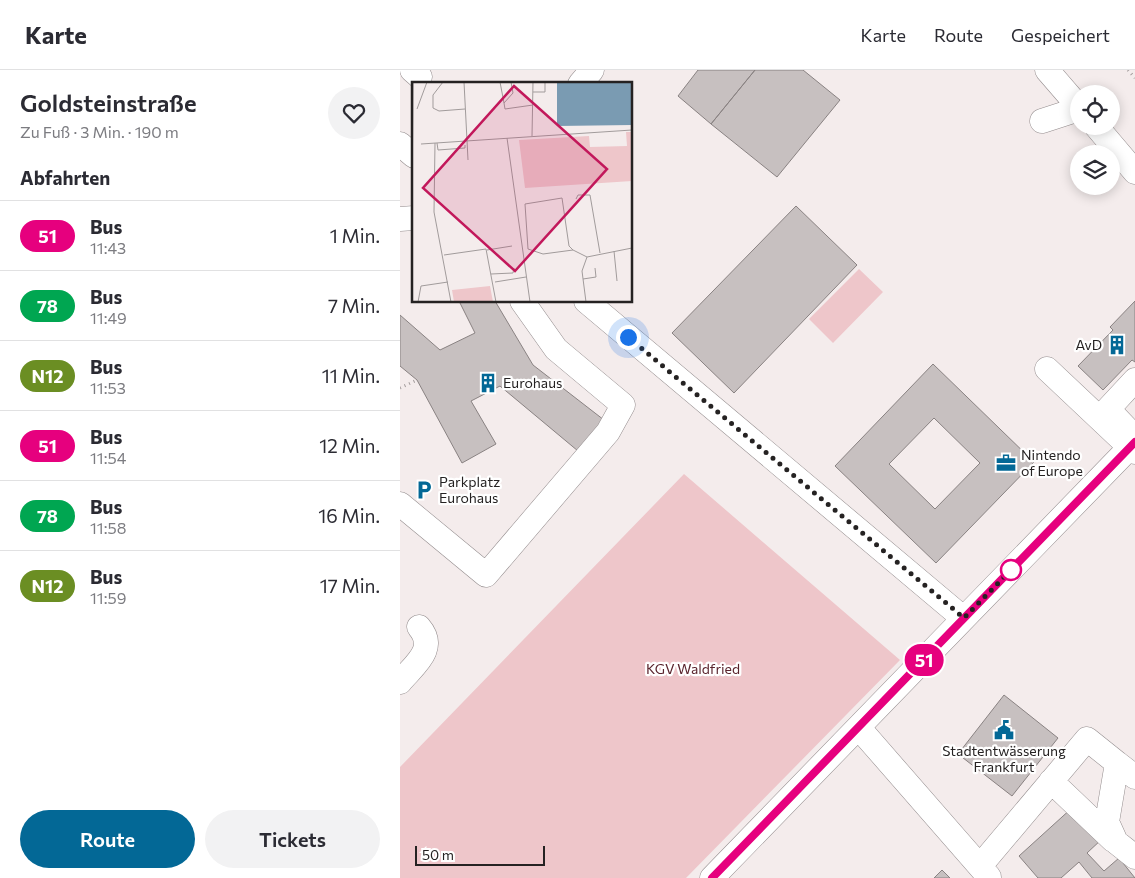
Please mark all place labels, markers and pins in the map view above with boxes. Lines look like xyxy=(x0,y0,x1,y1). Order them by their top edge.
building icon: AvD xyxy=(1106,334,1128,356)
place label: AvD xyxy=(1075,336,1102,353)
building icon: Eurohaus xyxy=(477,372,499,394)
place label: Eurohaus xyxy=(503,374,562,391)
place label: Nintendo of Europe xyxy=(1021,446,1083,479)
office icon: Nintendo of Europe xyxy=(995,452,1017,474)
place label: Parkplatz Eurohaus xyxy=(439,473,500,506)
parking icon: Parkplatz Eurohaus xyxy=(413,479,435,501)
unlabelled marker xyxy=(1000,559,1022,581)
public building icon: Stadtentwässerung Frankfurt xyxy=(993,719,1015,741)
place label: Stadtentwässerung Frankfurt xyxy=(942,742,1066,775)

